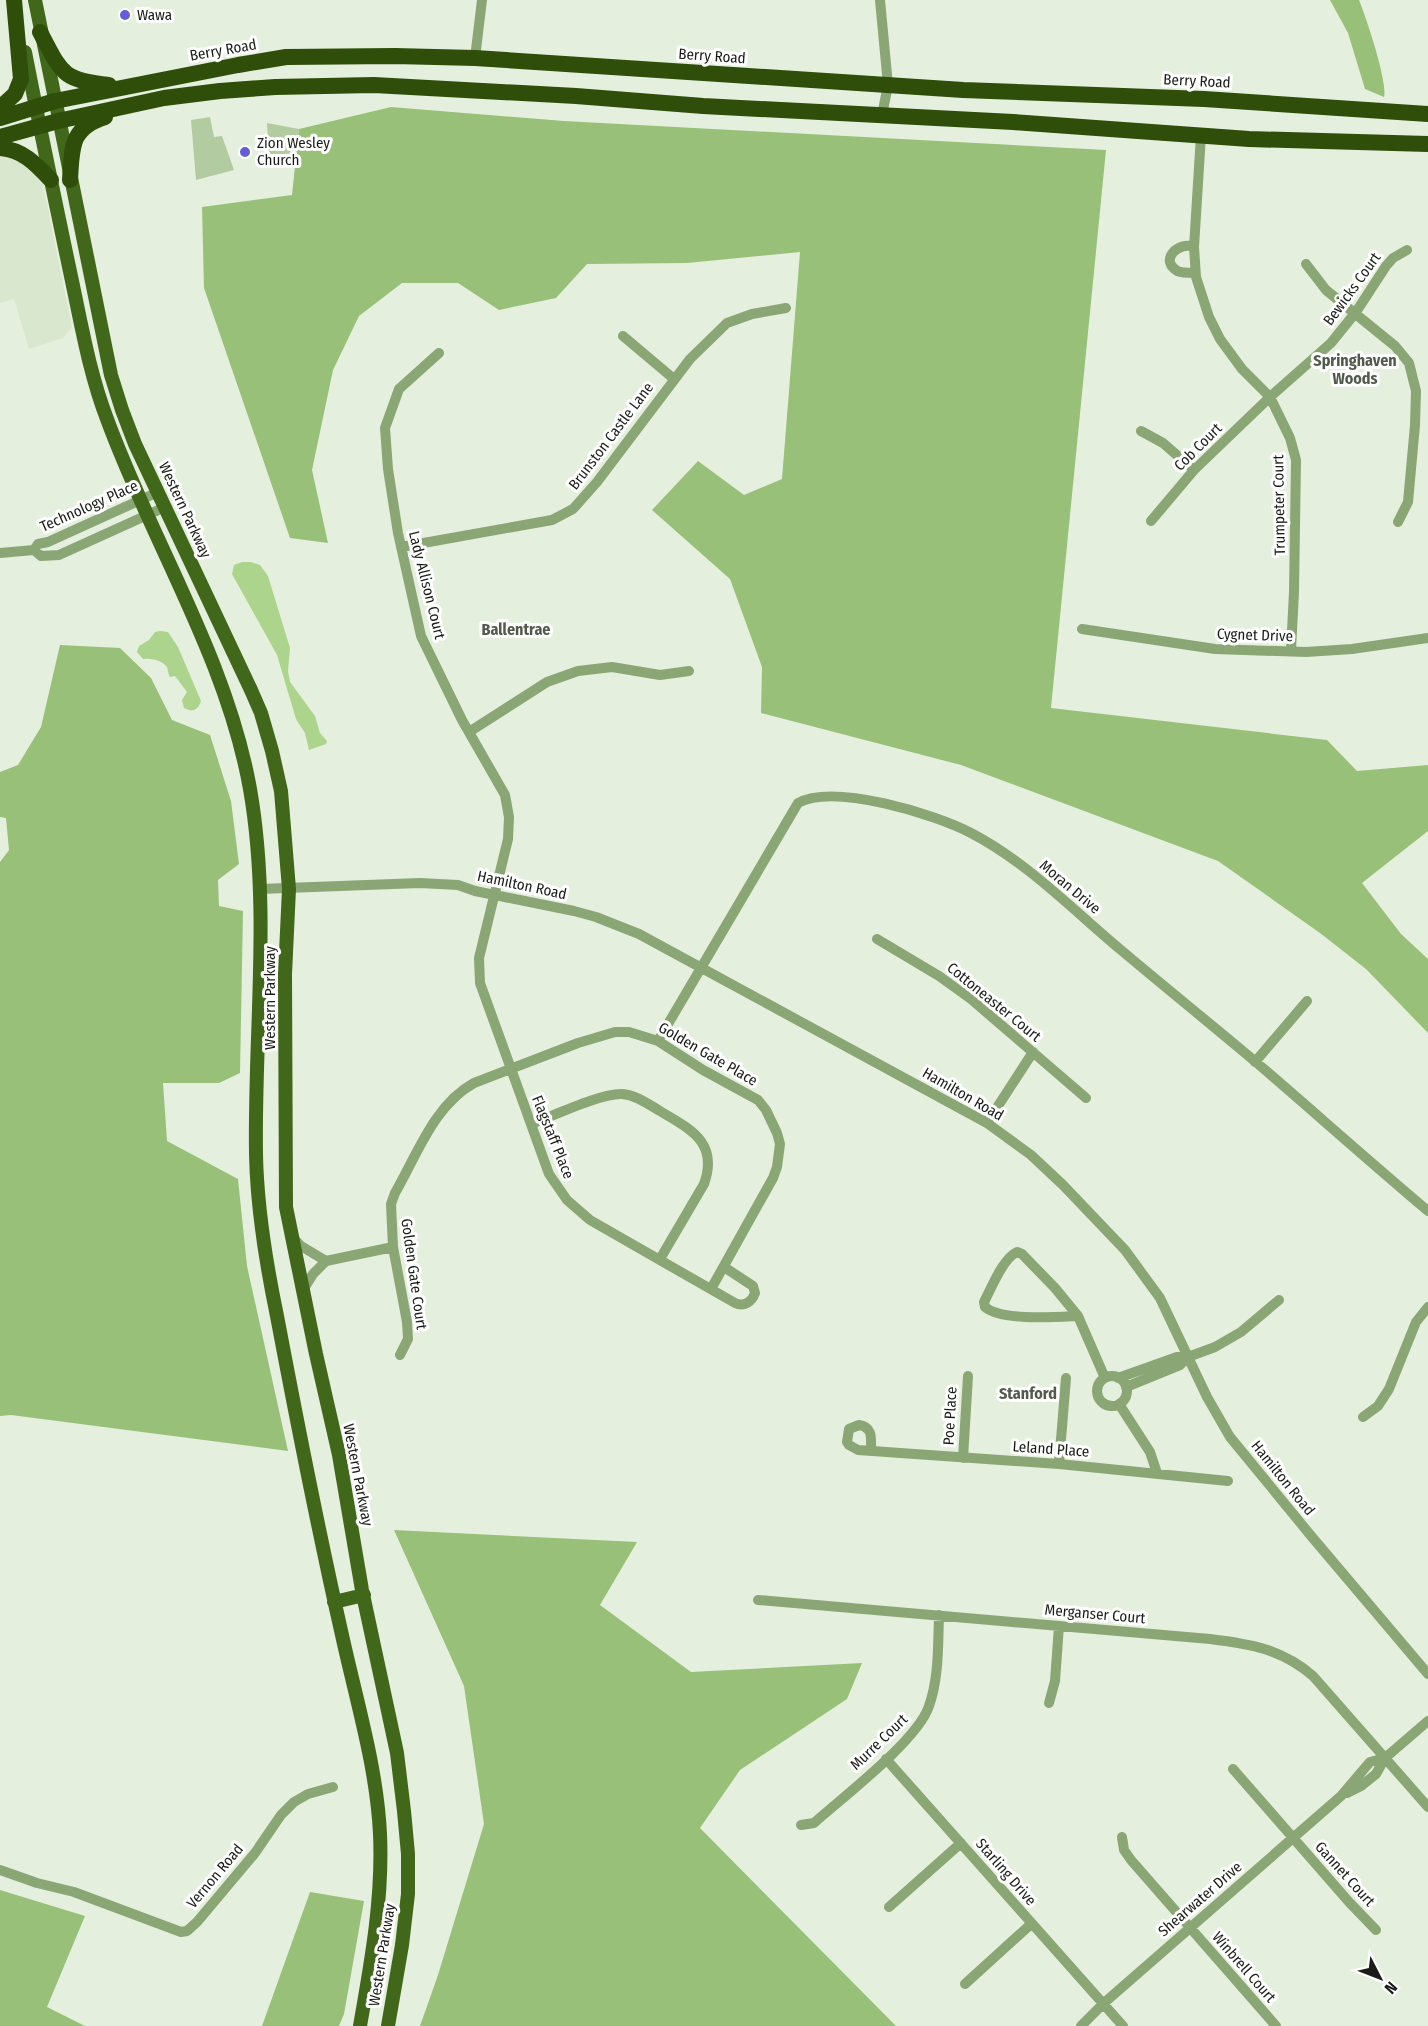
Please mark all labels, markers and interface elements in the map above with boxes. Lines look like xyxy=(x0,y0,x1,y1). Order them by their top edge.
place label: Wawa xyxy=(137,6,172,24)
marker: Wawa xyxy=(118,8,132,22)
street label: Berry Road xyxy=(188,35,258,65)
street label: Berry Road xyxy=(678,45,746,67)
street label: Berry Road xyxy=(1163,70,1231,92)
place label: Zion Wesley Church xyxy=(257,134,330,169)
marker: Zion Wesley Church xyxy=(238,145,252,159)
street label: Bewicks Court xyxy=(1320,249,1385,329)
district label: Springhaven Woods xyxy=(1313,351,1397,388)
street label: Brunston Castle Lane xyxy=(565,379,657,493)
street label: Cob Court xyxy=(1170,419,1226,475)
street label: Trumpeter Court xyxy=(1269,454,1289,555)
street label: Western Parkway xyxy=(155,459,215,561)
street label: Technology Place xyxy=(37,476,141,536)
street label: Lady Allison Court xyxy=(405,529,449,641)
district label: Ballentrae xyxy=(482,620,550,639)
street label: Cygnet Drive xyxy=(1217,625,1293,645)
street label: Moran Drive xyxy=(1036,856,1104,918)
street label: Hamilton Road xyxy=(476,867,568,903)
street label: Western Parkway xyxy=(261,946,279,1050)
street label: Cottoneaster Court xyxy=(943,959,1045,1045)
street label: Golden Gate Place xyxy=(655,1018,761,1090)
street label: Hamilton Road xyxy=(919,1064,1007,1124)
street label: Flagstaff Place xyxy=(528,1093,578,1181)
street label: Golden Gate Court xyxy=(397,1217,431,1331)
district label: Stanford xyxy=(999,1384,1057,1403)
street label: Poe Place xyxy=(939,1386,961,1446)
street label: Western Parkway xyxy=(339,1422,377,1528)
street label: Leland Place xyxy=(1012,1437,1090,1461)
street label: Hamilton Road xyxy=(1247,1437,1319,1519)
street label: Merganser Court xyxy=(1044,1601,1146,1627)
street label: Murre Court xyxy=(847,1710,911,1774)
street label: Starling Drive xyxy=(972,1835,1040,1909)
street label: Gannet Court xyxy=(1311,1838,1379,1910)
street label: Vernon Road xyxy=(183,1840,247,1912)
street label: Shearwater Drive xyxy=(1155,1858,1245,1940)
street label: Western Parkway xyxy=(365,1902,399,2008)
street label: Winbrell Court xyxy=(1208,1928,1280,2006)
north arrow xyxy=(1350,1948,1410,2008)
text: N xyxy=(1381,1978,1401,1998)

